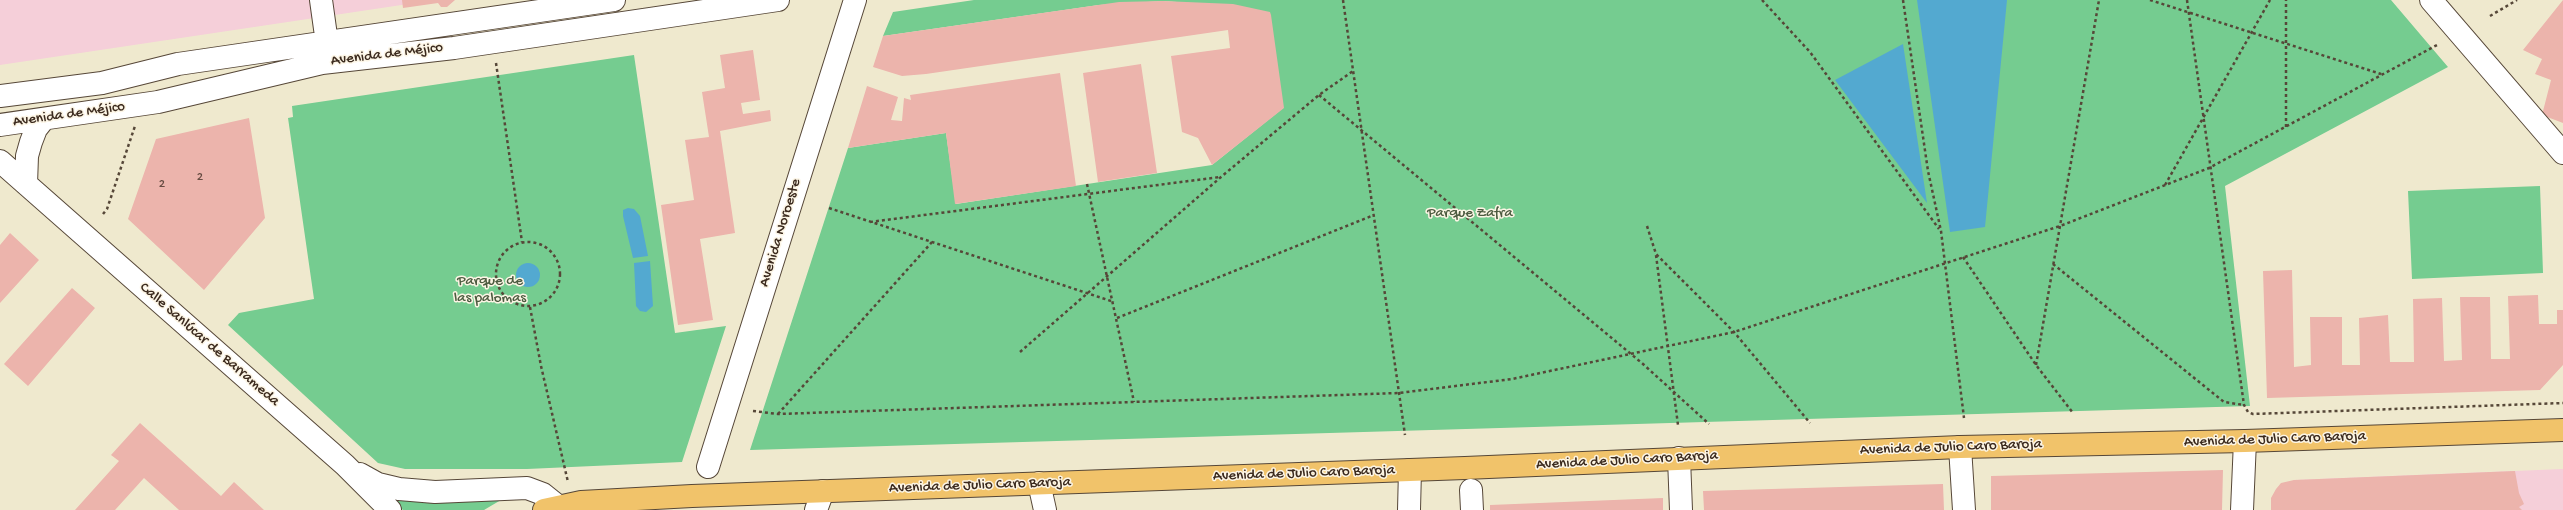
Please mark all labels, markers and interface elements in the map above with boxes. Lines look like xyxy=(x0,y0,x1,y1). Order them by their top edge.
street label: Avenida de Méjico xyxy=(330,39,444,71)
street label: Avenida de Méjico xyxy=(12,98,126,132)
house number: 2 xyxy=(197,170,203,186)
house number: 2 xyxy=(159,177,165,193)
street label: Avenida Noroeste xyxy=(756,177,806,289)
park label: Parque Zafra xyxy=(1427,205,1513,223)
park label: Parque de las palomas xyxy=(454,273,526,308)
street label: Calle Sanlúcar de Barrameda xyxy=(135,279,283,411)
street label: Avenida de Julio Caro Baroja xyxy=(2184,428,2366,452)
street label: Avenida de Julio Caro Baroja xyxy=(1860,436,2042,460)
street label: Avenida de Julio Caro Baroja xyxy=(1536,447,1718,475)
street label: Avenida de Julio Caro Baroja xyxy=(1213,462,1395,486)
street label: Avenida de Julio Caro Baroja xyxy=(889,474,1071,498)

